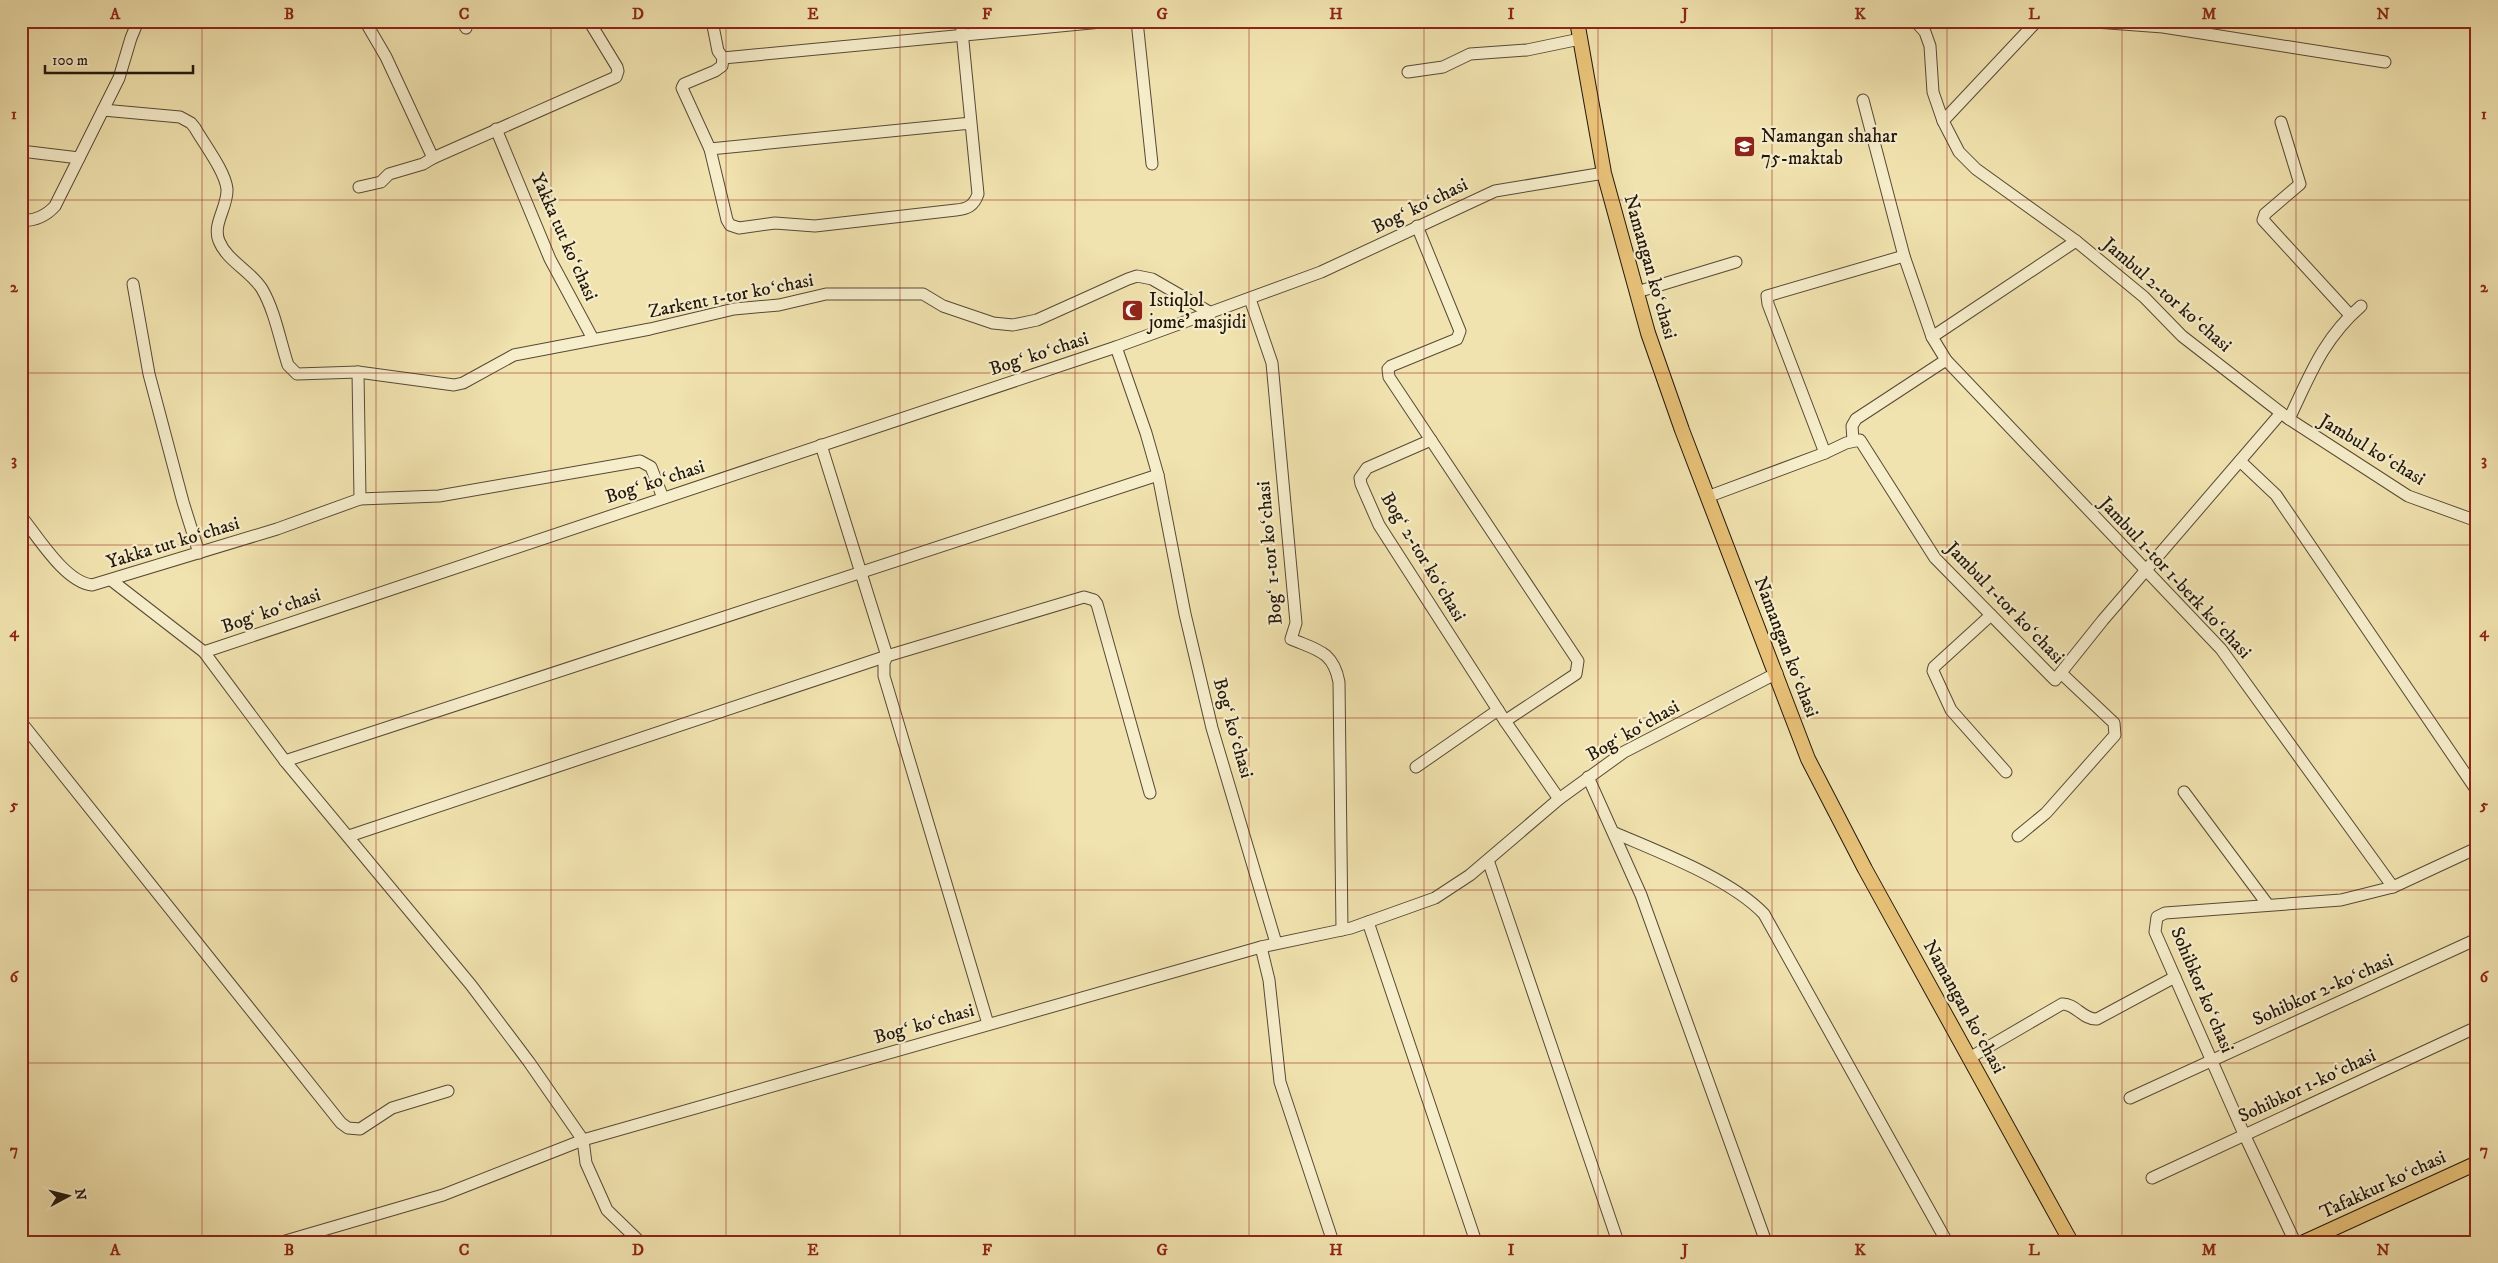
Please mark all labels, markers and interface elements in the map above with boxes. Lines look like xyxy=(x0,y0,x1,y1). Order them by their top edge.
text: A xyxy=(109,4,121,24)
text: B xyxy=(284,4,294,24)
text: C xyxy=(459,4,469,24)
text: D xyxy=(632,4,644,24)
text: E xyxy=(807,4,819,24)
text: F xyxy=(982,4,992,24)
text: G xyxy=(1156,4,1168,24)
text: H xyxy=(1329,4,1343,24)
text: I xyxy=(1508,4,1515,24)
text: J xyxy=(1680,4,1689,24)
text: K xyxy=(1854,4,1866,24)
text: L xyxy=(2028,4,2040,24)
text: M xyxy=(2202,4,2217,24)
text: N xyxy=(2376,4,2390,24)
scale bar xyxy=(45,42,192,74)
text: 100 m xyxy=(52,51,88,70)
text: 1 xyxy=(11,104,17,124)
text: 1 xyxy=(2481,104,2487,124)
place label: Namangan shahar 75-maktab xyxy=(1761,125,1897,170)
school or university icon: Namangan shahar 75-maktab xyxy=(1733,135,1757,159)
street label: Yakka tut koʻchasi xyxy=(526,170,603,305)
street label: Bogʻ koʻchasi xyxy=(1369,173,1472,239)
street label: Namangan koʻchasi xyxy=(1618,192,1682,342)
street label: Jambul 2-tor koʻchasi xyxy=(2096,232,2236,357)
street label: Zarkent 1-tor koʻchasi xyxy=(646,269,816,323)
text: 2 xyxy=(10,277,19,297)
text: 2 xyxy=(2480,277,2489,297)
place label: Istiqlol jome’ masjidi xyxy=(1146,289,1246,334)
mosque icon: Istiqlol jome’ masjidi xyxy=(1121,299,1145,323)
street label: Bogʻ koʻchasi xyxy=(986,327,1092,381)
street label: Jambul koʻchasi xyxy=(2313,408,2429,491)
text: 3 xyxy=(11,450,17,470)
text: 3 xyxy=(2481,450,2487,470)
street label: Bogʻ koʻchasi xyxy=(602,455,708,509)
street label: Bogʻ 1-tor koʻchasi xyxy=(1252,480,1288,626)
street label: Bogʻ 2-tor koʻchasi xyxy=(1375,488,1471,626)
street label: Jambul 1-tor 1-berk koʻchasi xyxy=(2093,491,2256,664)
street label: Yakka tut koʻchasi xyxy=(104,512,242,574)
street label: Jambul 1-tor koʻchasi xyxy=(1940,536,2069,669)
street label: Namangan koʻchasi xyxy=(1749,573,1823,721)
street label: Bogʻ koʻchasi xyxy=(218,583,324,639)
text: 4 xyxy=(8,622,19,642)
text: 4 xyxy=(2478,622,2489,642)
street label: Bogʻ koʻchasi xyxy=(1208,675,1258,781)
street label: Bogʻ koʻchasi xyxy=(1583,695,1684,767)
text: 5 xyxy=(9,795,18,815)
text: 5 xyxy=(2479,795,2488,815)
street label: Sohibkor koʻchasi xyxy=(2165,924,2239,1057)
street label: Namangan koʻchasi xyxy=(1918,936,2010,1078)
street label: Sohibkor 2-koʻchasi xyxy=(2249,949,2397,1031)
text: 6 xyxy=(10,967,20,987)
text: 6 xyxy=(2480,967,2490,987)
street label: Bogʻ koʻchasi xyxy=(871,999,977,1049)
street label: Sohibkor 1-koʻchasi xyxy=(2234,1044,2380,1128)
text: 7 xyxy=(10,1140,18,1160)
text: 7 xyxy=(2480,1140,2488,1160)
street label: Tafakkur koʻchasi xyxy=(2316,1146,2450,1224)
north arrow xyxy=(42,1170,92,1220)
text: N xyxy=(70,1188,90,1202)
text: A xyxy=(109,1240,121,1260)
text: B xyxy=(284,1240,294,1260)
text: C xyxy=(459,1240,469,1260)
text: D xyxy=(632,1240,644,1260)
text: E xyxy=(807,1240,819,1260)
text: F xyxy=(982,1240,992,1260)
text: G xyxy=(1156,1240,1168,1260)
text: H xyxy=(1329,1240,1343,1260)
text: I xyxy=(1508,1240,1515,1260)
text: J xyxy=(1680,1240,1689,1260)
text: K xyxy=(1854,1240,1866,1260)
text: L xyxy=(2028,1240,2040,1260)
text: M xyxy=(2202,1240,2217,1260)
text: N xyxy=(2376,1240,2390,1260)

